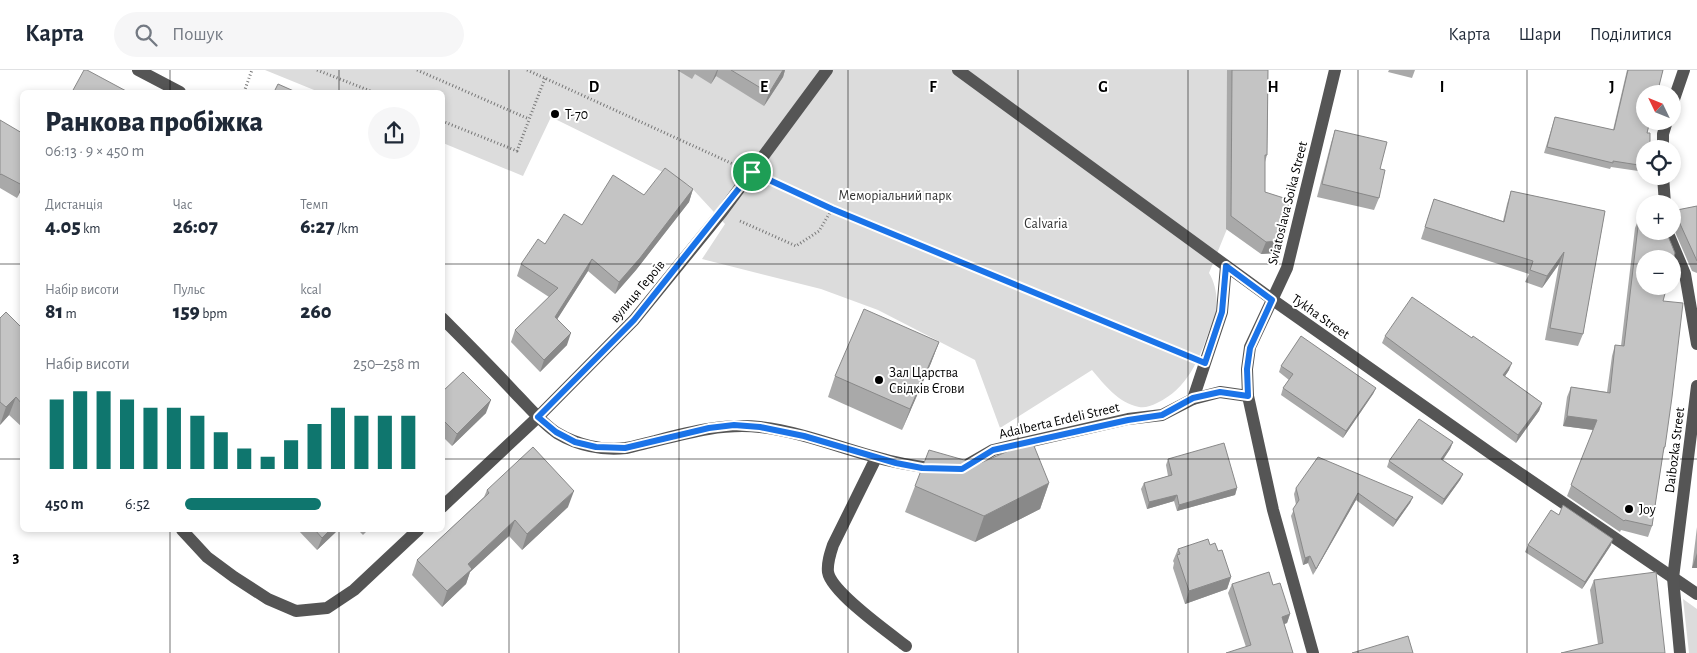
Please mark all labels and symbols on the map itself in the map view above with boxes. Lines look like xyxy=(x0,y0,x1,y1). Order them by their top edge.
text: D xyxy=(589,79,600,95)
text: E xyxy=(760,79,768,95)
text: F xyxy=(929,79,937,95)
text: G xyxy=(1098,79,1108,95)
text: H xyxy=(1267,79,1279,95)
text: I xyxy=(1440,79,1444,95)
text: J xyxy=(1609,79,1615,95)
north arrow xyxy=(1636,85,1681,130)
marker: Т-70 xyxy=(549,108,561,120)
place label: Т-70 xyxy=(565,108,588,122)
street label: Sviatoslava Soika Street xyxy=(1266,139,1310,267)
pin xyxy=(731,151,773,193)
park label: Меморіальний парк xyxy=(838,189,952,203)
park label: Calvaria xyxy=(1024,217,1068,231)
street label: вулиця Героїв xyxy=(608,258,668,326)
street label: Tykha Street xyxy=(1289,292,1352,342)
place label: Зал Царства Свідків Єгови xyxy=(889,366,965,396)
marker: Зал Царства Свідків Єгови xyxy=(873,374,885,386)
street label: Adalberta Erdeli Street xyxy=(998,400,1121,442)
street label: Daibozka Street xyxy=(1663,406,1687,494)
marker: Joy xyxy=(1623,503,1635,515)
place label: Joy xyxy=(1639,503,1656,517)
text: 3 xyxy=(13,549,20,565)

